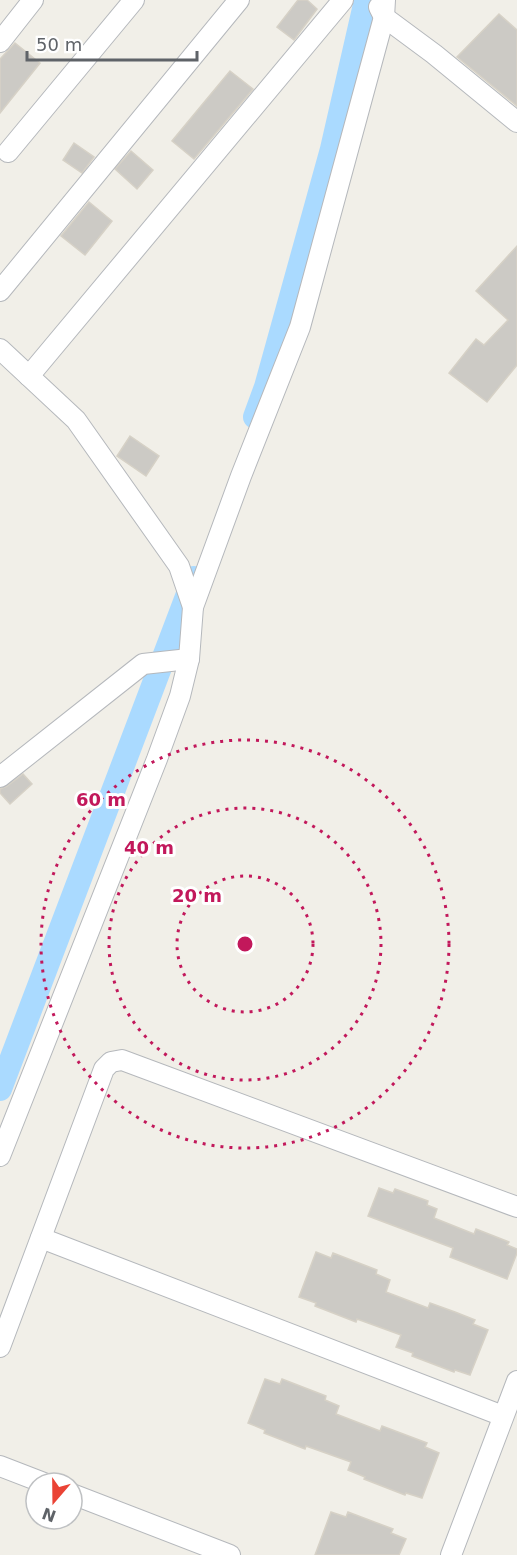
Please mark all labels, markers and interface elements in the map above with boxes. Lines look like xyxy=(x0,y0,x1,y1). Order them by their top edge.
scale bar xyxy=(27,24,196,62)
text: 50 m xyxy=(36,34,82,55)
text: 60 m xyxy=(76,789,126,810)
text: 40 m xyxy=(124,837,174,858)
text: 20 m xyxy=(172,885,222,906)
centre of rings xyxy=(235,934,255,954)
north arrow xyxy=(24,1471,84,1531)
text: N xyxy=(39,1503,59,1526)

